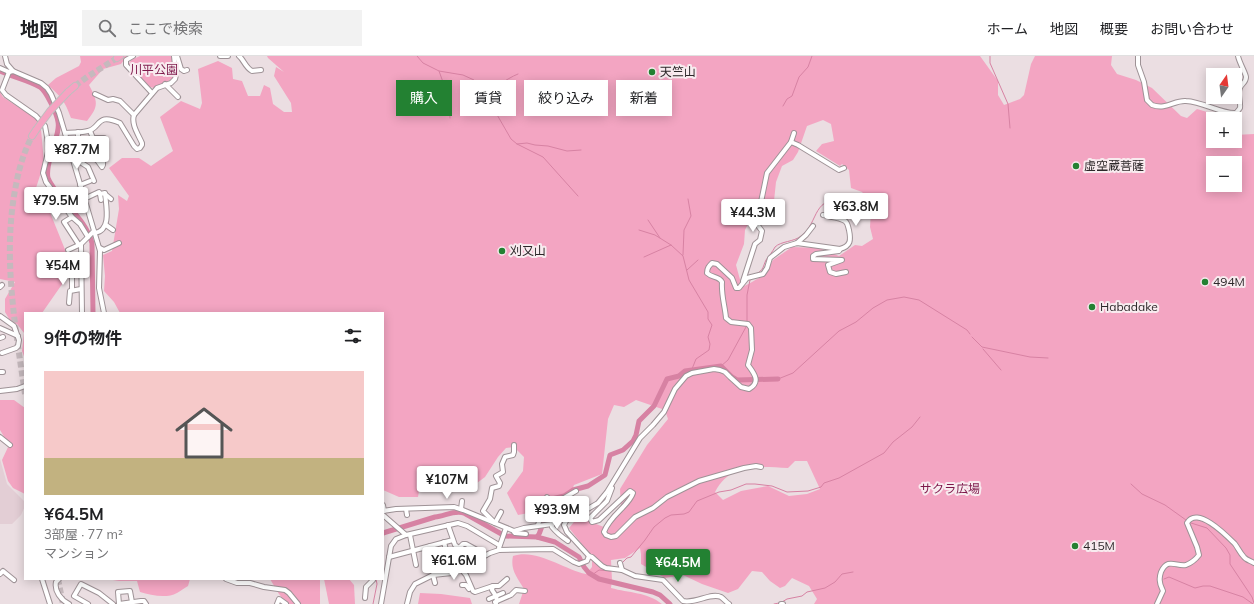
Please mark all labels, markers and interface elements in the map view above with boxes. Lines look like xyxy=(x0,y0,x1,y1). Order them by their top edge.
search box xyxy=(82,10,362,46)
text: 地図 xyxy=(20,17,58,41)
icon: search xyxy=(96,17,118,39)
text: ここで検索 xyxy=(128,19,203,38)
text: ホーム xyxy=(986,20,1028,38)
text: 地図 xyxy=(1050,20,1078,38)
text: 概要 xyxy=(1100,20,1128,38)
text: お問い合わせ xyxy=(1150,20,1234,38)
park label: 川平公園 xyxy=(130,62,178,77)
place label: 天竺山 xyxy=(660,64,696,79)
marker: 天竺山 xyxy=(647,67,657,77)
north arrow xyxy=(1206,68,1242,104)
map controls xyxy=(1206,68,1242,192)
chip: 購入 xyxy=(396,80,452,116)
chip: 賃貸 xyxy=(460,80,516,116)
chip: 絞り込み xyxy=(524,80,608,116)
chip: 新着 xyxy=(616,80,672,116)
button: + xyxy=(1206,112,1242,148)
pin: ¥87.7M xyxy=(44,136,110,170)
text: ¥87.7M xyxy=(54,141,100,157)
button: − xyxy=(1206,156,1242,192)
place label: 虚空蔵菩薩 xyxy=(1084,158,1144,173)
marker: 虚空蔵菩薩 xyxy=(1071,161,1081,171)
pin: ¥79.5M xyxy=(23,187,89,221)
text: ¥79.5M xyxy=(33,192,79,208)
pin: ¥63.8M xyxy=(823,193,889,227)
text: ¥63.8M xyxy=(833,198,879,214)
pin: ¥44.3M xyxy=(720,199,786,233)
text: ¥44.3M xyxy=(730,204,776,220)
place label: 刈又山 xyxy=(510,243,546,258)
marker: 刈又山 xyxy=(497,246,507,256)
pin: ¥54M xyxy=(39,252,87,286)
text: ¥54M xyxy=(46,257,80,273)
place label: 494M xyxy=(1213,274,1245,289)
marker: 494M xyxy=(1200,277,1210,287)
place label: Habadake xyxy=(1100,299,1158,314)
marker: Habadake xyxy=(1087,302,1097,312)
icon: filters xyxy=(342,325,364,347)
text: 9件の物件 xyxy=(44,327,122,348)
icon: home xyxy=(168,397,240,469)
pin: ¥107M xyxy=(419,466,475,500)
text: ¥107M xyxy=(426,471,468,487)
park label: サクラ広場 xyxy=(920,481,980,496)
pin: ¥93.9M xyxy=(524,496,590,530)
text: ¥93.9M xyxy=(534,501,580,517)
text: ¥64.5M xyxy=(44,503,104,524)
text: 3部屋 · 77 m² xyxy=(44,526,123,542)
place label: 415M xyxy=(1083,538,1115,553)
marker: 415M xyxy=(1070,541,1080,551)
text: マンション xyxy=(44,545,109,561)
pin: ¥61.6M xyxy=(421,547,487,581)
pin: ¥64.5M xyxy=(645,549,711,583)
text: ¥61.6M xyxy=(431,552,477,568)
text: ¥64.5M xyxy=(655,554,701,570)

